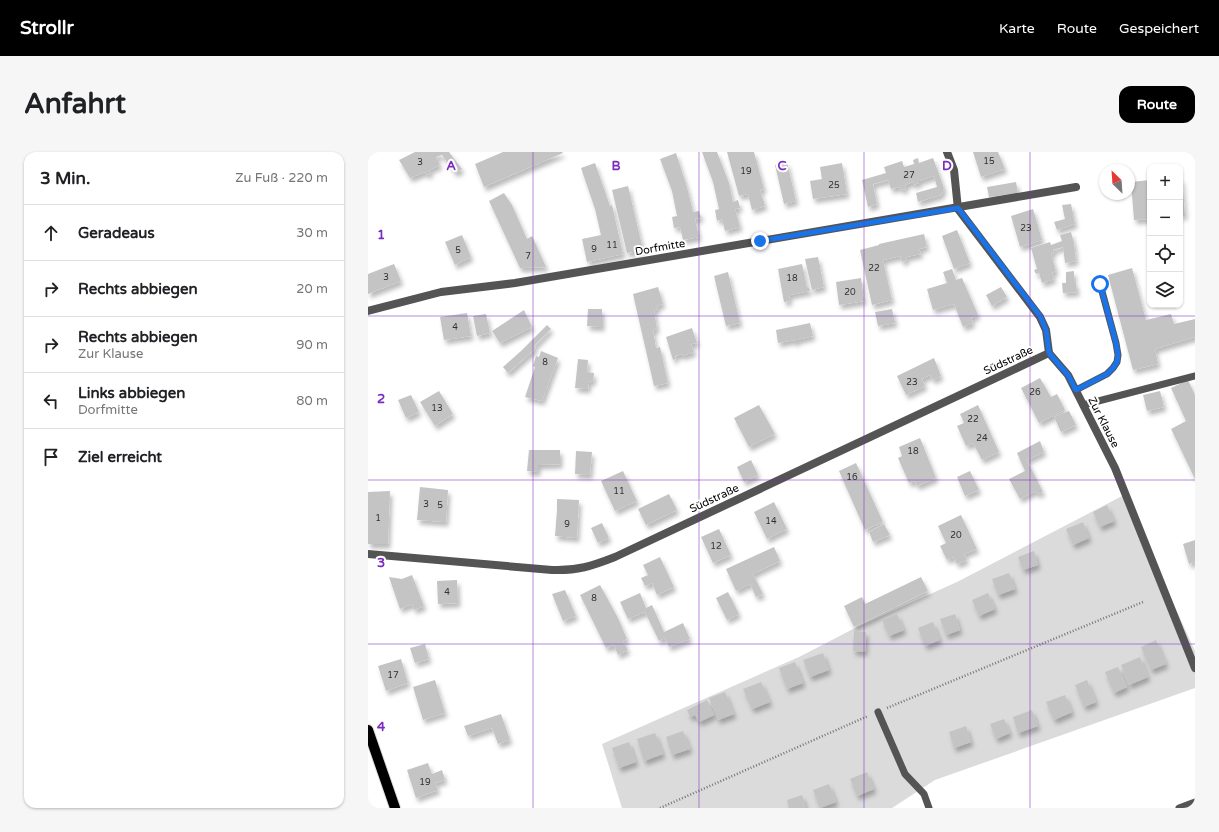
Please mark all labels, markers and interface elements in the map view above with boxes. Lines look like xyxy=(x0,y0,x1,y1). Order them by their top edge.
text: Strollr xyxy=(20,17,74,39)
text: Karte xyxy=(999,20,1035,37)
text: Route xyxy=(1057,20,1097,37)
text: Gespeichert xyxy=(1119,20,1199,37)
button: Route xyxy=(1119,86,1195,123)
text: Anfahrt xyxy=(24,87,126,121)
house number: 15 xyxy=(983,156,995,167)
house number: 3 xyxy=(417,157,423,168)
text: A xyxy=(446,158,456,174)
text: B xyxy=(611,158,621,174)
text: C xyxy=(777,158,787,174)
text: D xyxy=(942,158,952,174)
north arrow xyxy=(1099,164,1135,200)
map controls xyxy=(1147,164,1183,308)
button: + xyxy=(1147,164,1183,200)
house number: 19 xyxy=(740,166,752,177)
text: 3 Min. xyxy=(40,168,90,189)
text: Zu Fuß · 220 m xyxy=(235,170,328,186)
house number: 27 xyxy=(903,170,915,181)
house number: 25 xyxy=(828,180,840,191)
button: − xyxy=(1147,200,1183,236)
icon: ahead xyxy=(40,222,62,244)
house number: 23 xyxy=(1020,223,1032,234)
text: Geradeaus xyxy=(78,224,155,242)
text: 30 m xyxy=(296,225,328,241)
text: 1 xyxy=(377,227,385,243)
route end xyxy=(751,232,769,250)
button: locate xyxy=(1147,236,1183,272)
street label: Dorfmitte xyxy=(634,237,686,258)
house number: 11 xyxy=(606,240,618,251)
house number: 9 xyxy=(591,244,597,255)
house number: 5 xyxy=(455,245,461,256)
house number: 7 xyxy=(525,251,531,262)
house number: 22 xyxy=(868,263,880,274)
house number: 3 xyxy=(383,272,389,283)
button: layers xyxy=(1147,272,1183,308)
house number: 18 xyxy=(786,273,798,284)
route start xyxy=(1091,275,1109,293)
icon: right xyxy=(40,278,62,300)
text: Rechts abbiegen xyxy=(78,280,198,298)
text: 20 m xyxy=(296,281,328,297)
house number: 20 xyxy=(844,287,856,298)
house number: 4 xyxy=(452,322,458,333)
text: Rechts abbiegen xyxy=(78,328,198,346)
icon: right xyxy=(40,334,62,356)
text: 90 m xyxy=(296,337,328,353)
street label: Südstraße xyxy=(981,343,1035,378)
text: Zur Klause xyxy=(78,346,143,362)
house number: 8 xyxy=(542,357,548,368)
house number: 23 xyxy=(906,377,918,388)
text: Links abbiegen xyxy=(78,384,185,402)
house number: 26 xyxy=(1029,387,1041,398)
icon: left xyxy=(40,390,62,412)
text: 2 xyxy=(377,391,385,407)
text: 80 m xyxy=(296,393,328,409)
street label: Zur Klause xyxy=(1085,395,1122,450)
text: Dorfmitte xyxy=(78,402,138,418)
house number: 13 xyxy=(431,403,443,414)
house number: 22 xyxy=(967,414,979,425)
house number: 24 xyxy=(976,433,988,444)
icon: arrive xyxy=(40,446,62,468)
house number: 18 xyxy=(907,446,919,457)
text: Ziel erreicht xyxy=(78,448,162,466)
house number: 16 xyxy=(846,472,858,483)
street label: Südstraße xyxy=(687,481,741,516)
house number: 11 xyxy=(613,486,625,497)
house number: 3 xyxy=(423,499,429,510)
house number: 5 xyxy=(437,500,443,511)
house number: 1 xyxy=(375,513,381,524)
house number: 14 xyxy=(765,516,777,527)
house number: 9 xyxy=(564,519,570,530)
house number: 20 xyxy=(950,530,962,541)
house number: 12 xyxy=(710,541,722,552)
text: 3 xyxy=(377,555,385,571)
house number: 4 xyxy=(444,587,450,598)
house number: 8 xyxy=(591,593,597,604)
house number: 17 xyxy=(387,670,399,681)
text: 4 xyxy=(377,719,386,735)
house number: 19 xyxy=(419,777,431,788)

